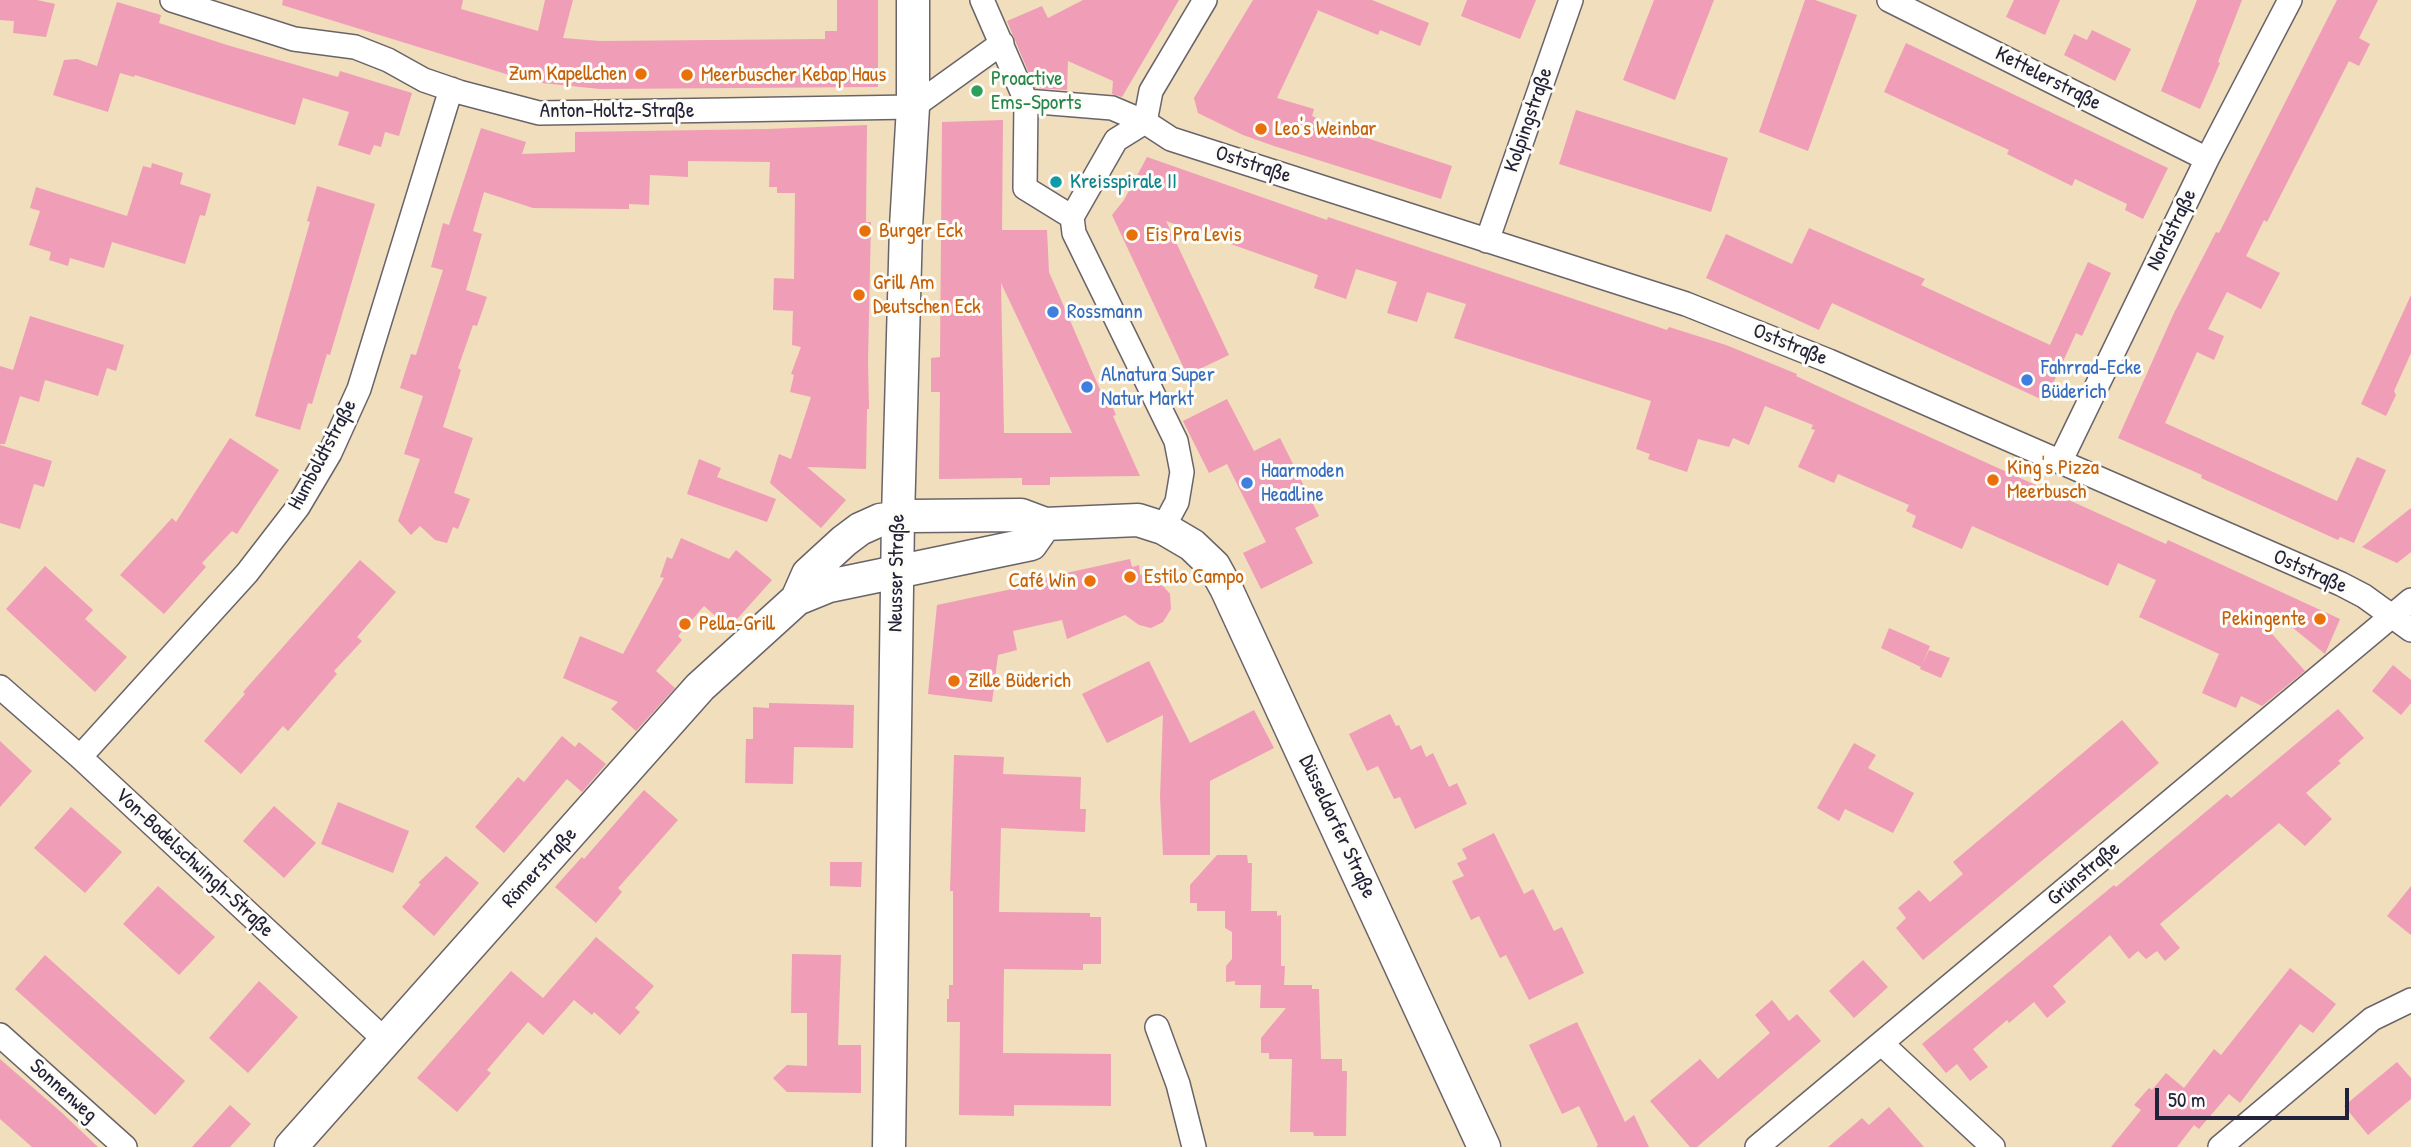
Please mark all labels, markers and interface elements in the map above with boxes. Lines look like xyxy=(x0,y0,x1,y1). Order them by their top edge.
street label: Kettelerstraße xyxy=(1991,42,2105,116)
place label: Zum Kapellchen xyxy=(508,61,627,87)
place label: Meerbuscher Kebap Haus xyxy=(701,62,886,88)
street label: Kolpingstraße xyxy=(1499,65,1559,175)
marker: Zum Kapellchen xyxy=(633,66,649,82)
place label: Proactive Ems-Sports xyxy=(991,66,1082,116)
marker: Meerbuscher Kebap Haus xyxy=(679,67,695,83)
marker: Proactive Ems-Sports xyxy=(969,83,985,99)
street label: Anton-Holtz-Straße xyxy=(540,98,694,124)
place label: Leo's Weinbar xyxy=(1275,116,1376,142)
marker: Leo's Weinbar xyxy=(1253,121,1269,137)
street label: Oststraße xyxy=(1212,141,1294,189)
place label: Kreisspirale II xyxy=(1070,169,1177,195)
marker: Kreisspirale II xyxy=(1048,174,1064,190)
street label: Nordstraße xyxy=(2142,185,2202,275)
place label: Burger Eck xyxy=(879,218,963,244)
place label: Eis Pra Levis xyxy=(1146,222,1242,248)
marker: Burger Eck xyxy=(857,223,873,239)
marker: Eis Pra Levis xyxy=(1124,227,1140,243)
place label: Grill Am Deutschen Eck xyxy=(873,270,981,320)
marker: Grill Am Deutschen Eck xyxy=(851,287,867,303)
place label: Rossmann xyxy=(1067,299,1143,325)
marker: Rossmann xyxy=(1045,304,1061,320)
street label: Oststraße xyxy=(1749,319,1831,371)
place label: Fahrrad-Ecke Büderich xyxy=(2041,355,2142,405)
place label: Alnatura Super Natur Markt xyxy=(1101,362,1215,412)
marker: Fahrrad-Ecke Büderich xyxy=(2019,372,2035,388)
marker: Alnatura Super Natur Markt xyxy=(1079,379,1095,395)
street label: Humboldtstraße xyxy=(283,395,363,515)
place label: King's Pizza Meerbusch xyxy=(2007,455,2099,505)
place label: Haarmoden Headline xyxy=(1261,458,1344,508)
marker: King's Pizza Meerbusch xyxy=(1985,472,2001,488)
marker: Haarmoden Headline xyxy=(1239,475,1255,491)
street label: Neusser Straße xyxy=(883,514,911,632)
street label: Oststraße xyxy=(2269,545,2351,599)
place label: Estilo Campo xyxy=(1144,564,1244,590)
place label: Café Win xyxy=(1008,568,1076,594)
marker: Estilo Campo xyxy=(1122,569,1138,585)
marker: Café Win xyxy=(1082,573,1098,589)
place label: Pekingente xyxy=(2222,606,2306,632)
place label: Pella-Grill xyxy=(699,611,775,637)
marker: Pekingente xyxy=(2312,611,2328,627)
marker: Pella-Grill xyxy=(677,616,693,632)
place label: Zille Büderich xyxy=(968,668,1071,694)
marker: Zille Büderich xyxy=(946,673,962,689)
street label: Düsseldorfer Straße xyxy=(1293,752,1381,902)
street label: Von-Bodelschwingh-Straße xyxy=(109,783,279,943)
street label: Römerstraße xyxy=(497,822,583,914)
street label: Grünstraße xyxy=(2043,836,2125,912)
street label: Sonnenweg xyxy=(24,1054,102,1128)
scale bar xyxy=(2159,1074,2353,1118)
text: 50 m xyxy=(2168,1085,2205,1114)

